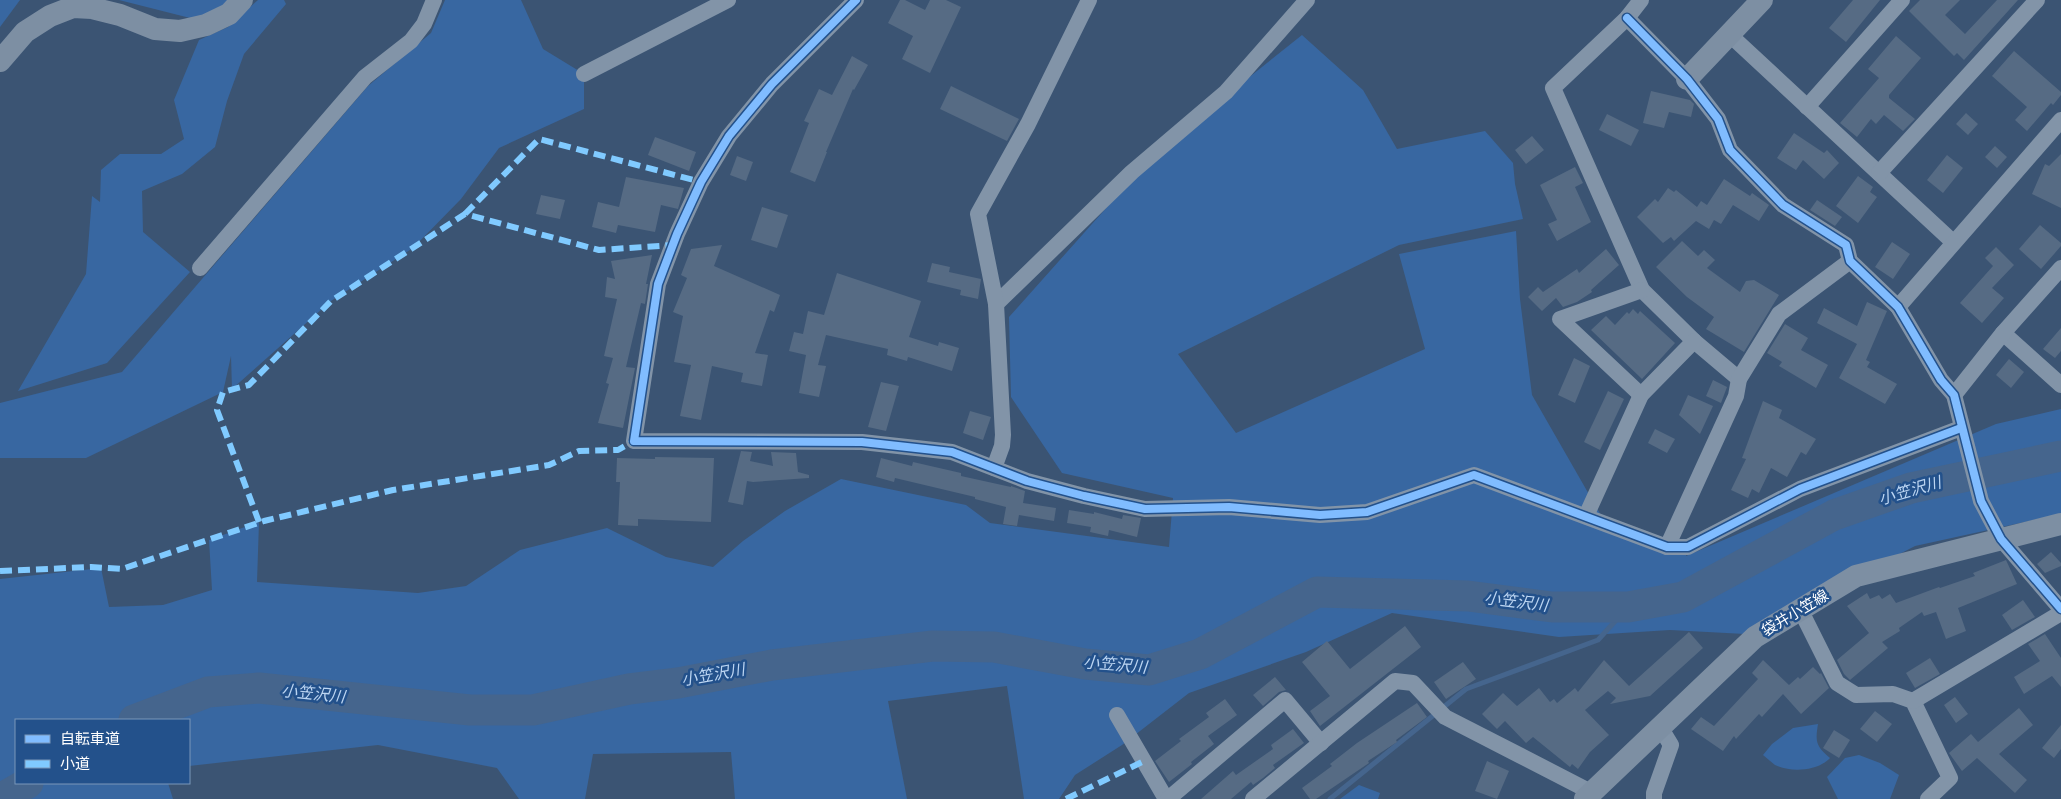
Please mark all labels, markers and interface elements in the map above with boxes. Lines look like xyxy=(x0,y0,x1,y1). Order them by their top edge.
water label: 小笠沢川 xyxy=(1876,472,1945,509)
street label: 袋井小笠線 xyxy=(1758,586,1832,640)
water label: 小笠沢川 xyxy=(1483,588,1551,616)
water label: 小笠沢川 xyxy=(1082,652,1150,678)
water label: 小笠沢川 xyxy=(680,659,748,690)
water label: 小笠沢川 xyxy=(280,681,348,707)
legend xyxy=(15,719,190,784)
text: 自転車道 xyxy=(60,730,120,748)
text: 小道 xyxy=(60,755,90,773)

